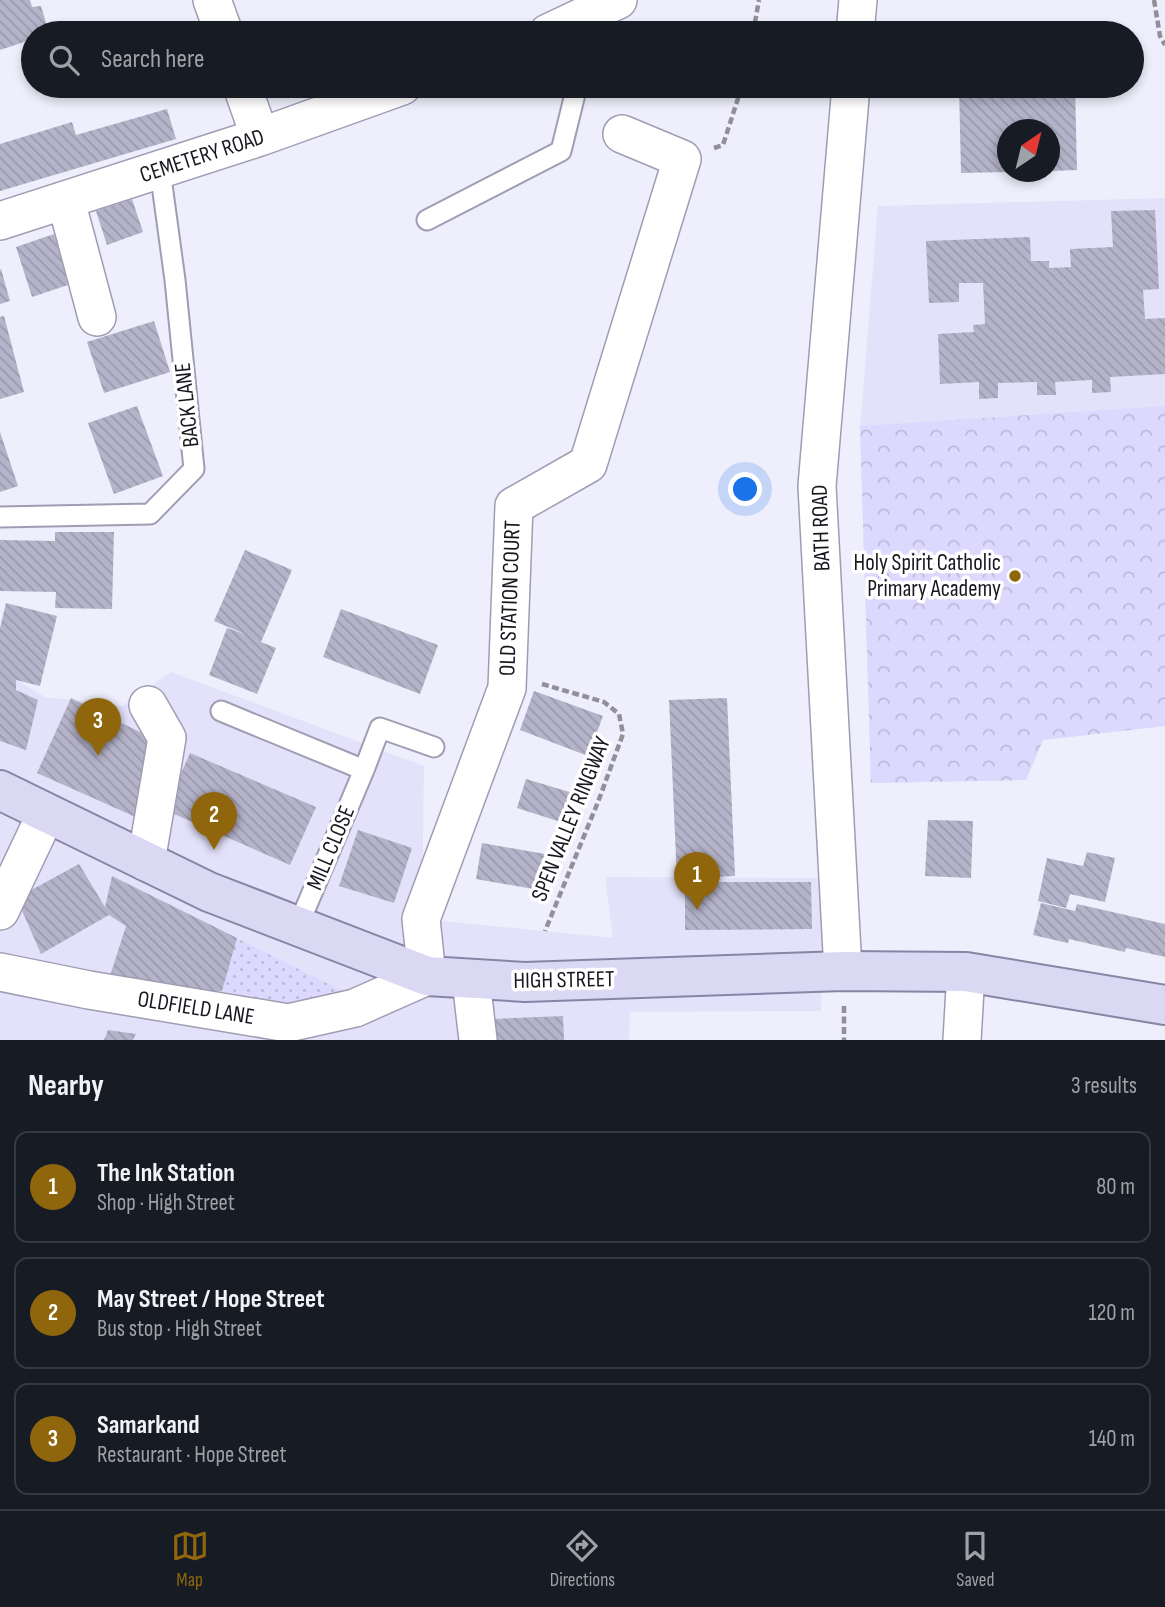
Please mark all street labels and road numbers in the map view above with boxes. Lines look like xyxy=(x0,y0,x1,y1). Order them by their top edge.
street label: CEMETERY ROAD xyxy=(136,123,268,189)
street label: BACK LANE xyxy=(169,361,205,449)
street label: BATH ROAD xyxy=(805,484,837,572)
street label: OLD STATION COURT xyxy=(493,520,527,676)
street label: SPEN VALLEY RINGWAY xyxy=(525,732,617,905)
street label: MILL CLOSE xyxy=(301,802,361,894)
street label: HIGH STREET xyxy=(513,965,615,995)
street label: OLDFIELD LANE xyxy=(136,985,256,1031)

